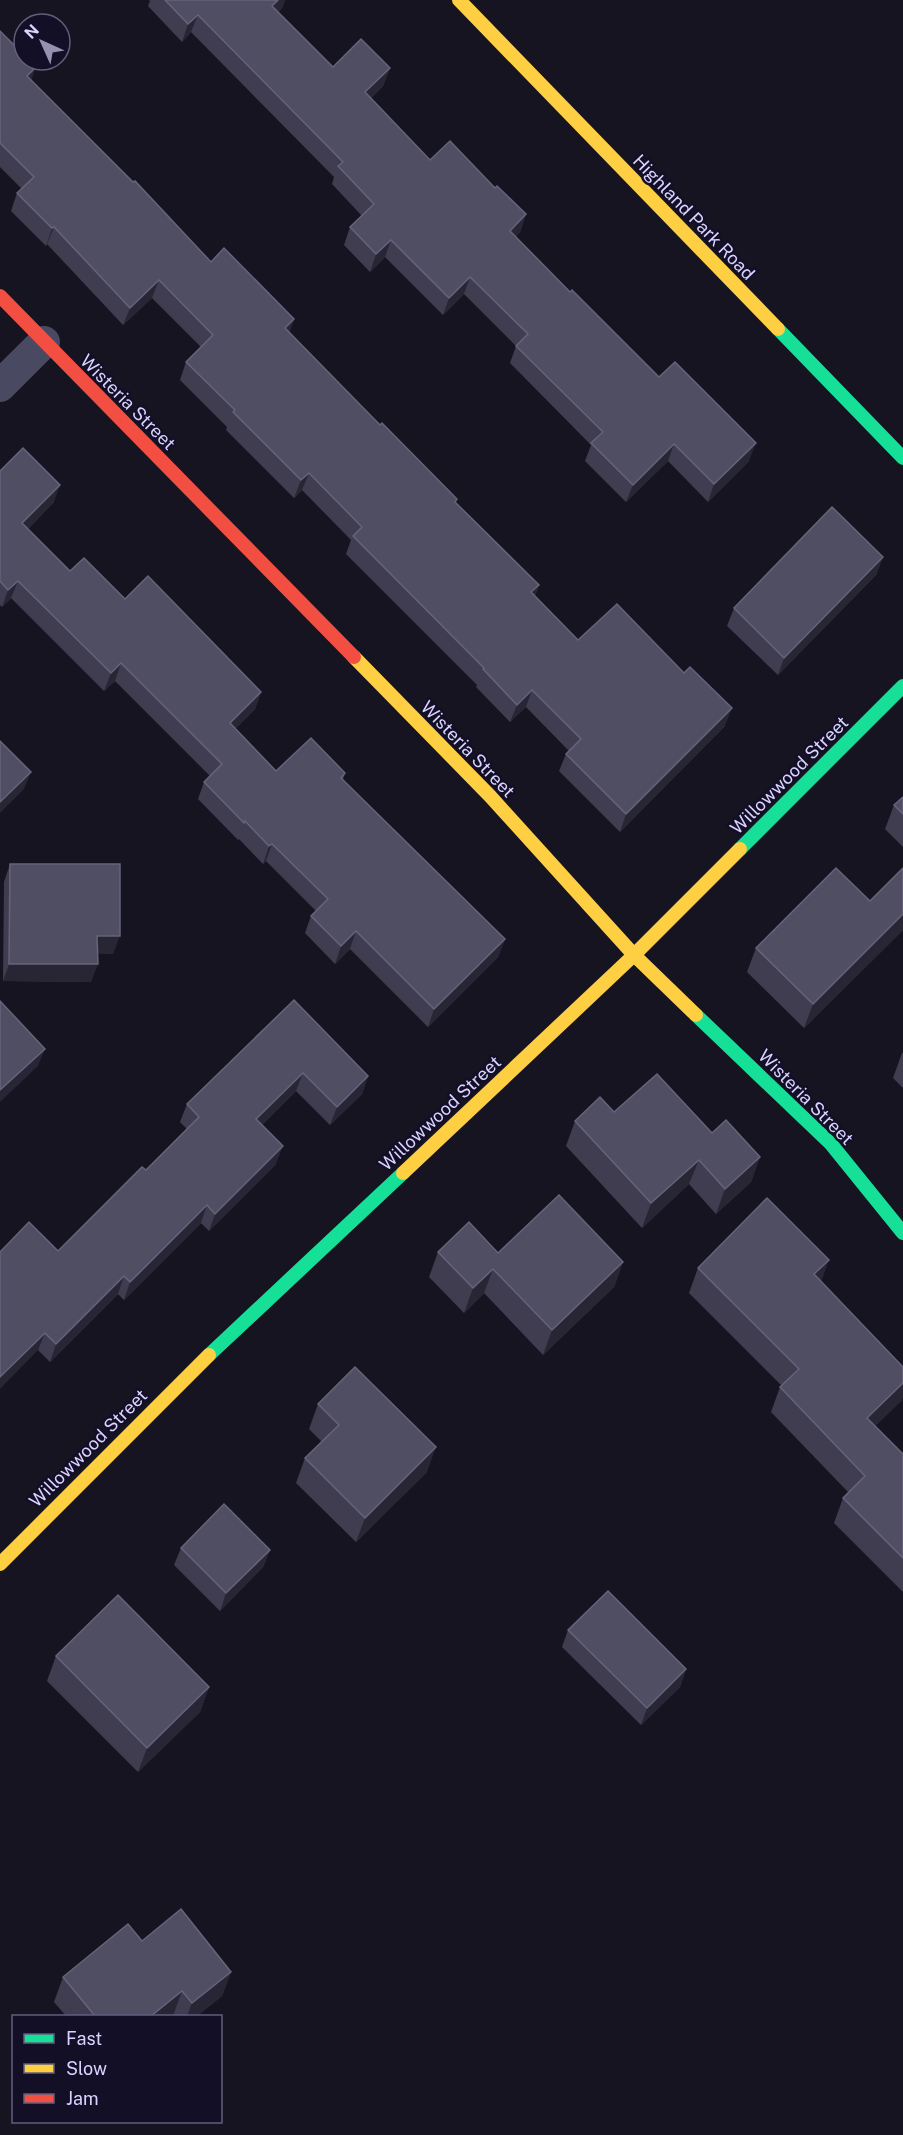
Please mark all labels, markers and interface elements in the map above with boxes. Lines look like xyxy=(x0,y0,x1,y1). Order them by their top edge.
north arrow xyxy=(12,12,72,72)
text: N xyxy=(21,21,43,43)
street label: Highland Park Road xyxy=(629,150,759,284)
street label: Wisteria Street xyxy=(76,350,180,454)
street label: Wisteria Street xyxy=(417,696,519,802)
street label: Willowwood Street xyxy=(726,712,852,838)
street label: Wisteria Street xyxy=(754,1045,858,1149)
street label: Willowwood Street xyxy=(375,1051,505,1175)
street label: Willowwood Street xyxy=(25,1385,151,1511)
legend xyxy=(12,2015,222,2123)
text: Fast xyxy=(66,2028,102,2049)
text: Slow xyxy=(66,2058,107,2079)
text: Jam xyxy=(66,2088,99,2109)

